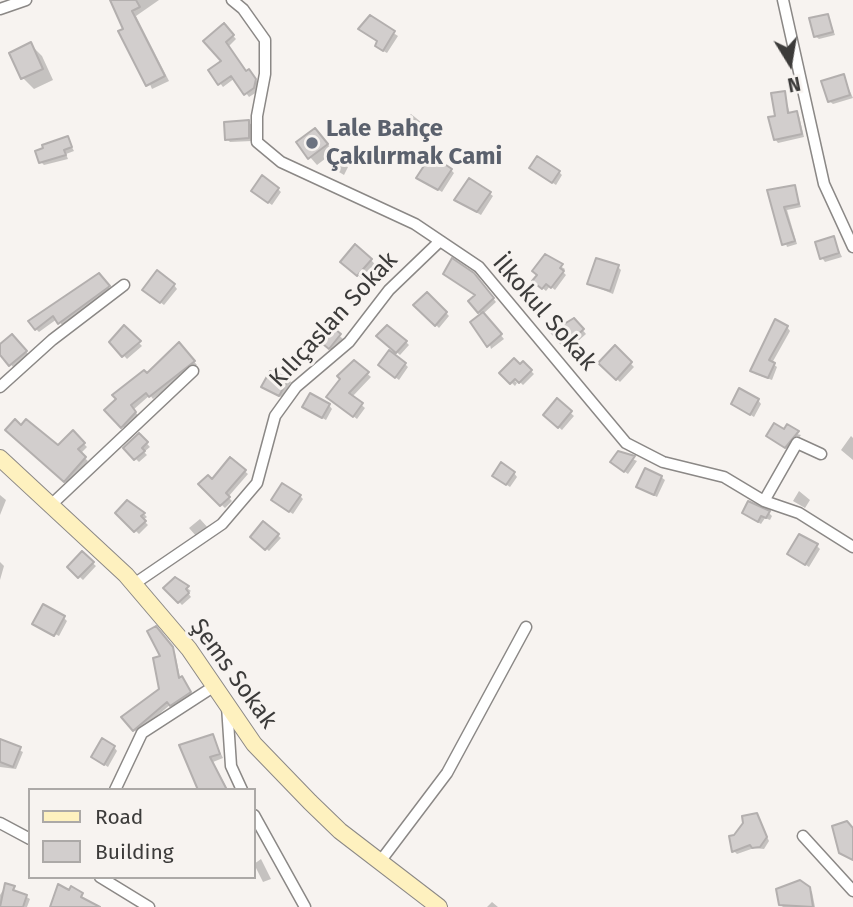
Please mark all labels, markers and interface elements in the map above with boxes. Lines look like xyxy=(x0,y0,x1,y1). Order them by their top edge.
north arrow xyxy=(755,28,825,98)
text: N xyxy=(786,72,802,97)
place label: Lale Bahçe Çakılırmak Cami xyxy=(326,115,502,171)
marker: Lale Bahçe Çakılırmak Cami xyxy=(304,135,320,151)
street label: Kılıçaslan Sokak xyxy=(264,246,404,394)
street label: İlkokul Sokak xyxy=(486,249,602,377)
street label: Şems Sokak xyxy=(184,613,282,735)
legend xyxy=(28,788,256,879)
text: Road xyxy=(95,804,143,830)
text: Building xyxy=(95,839,174,865)

